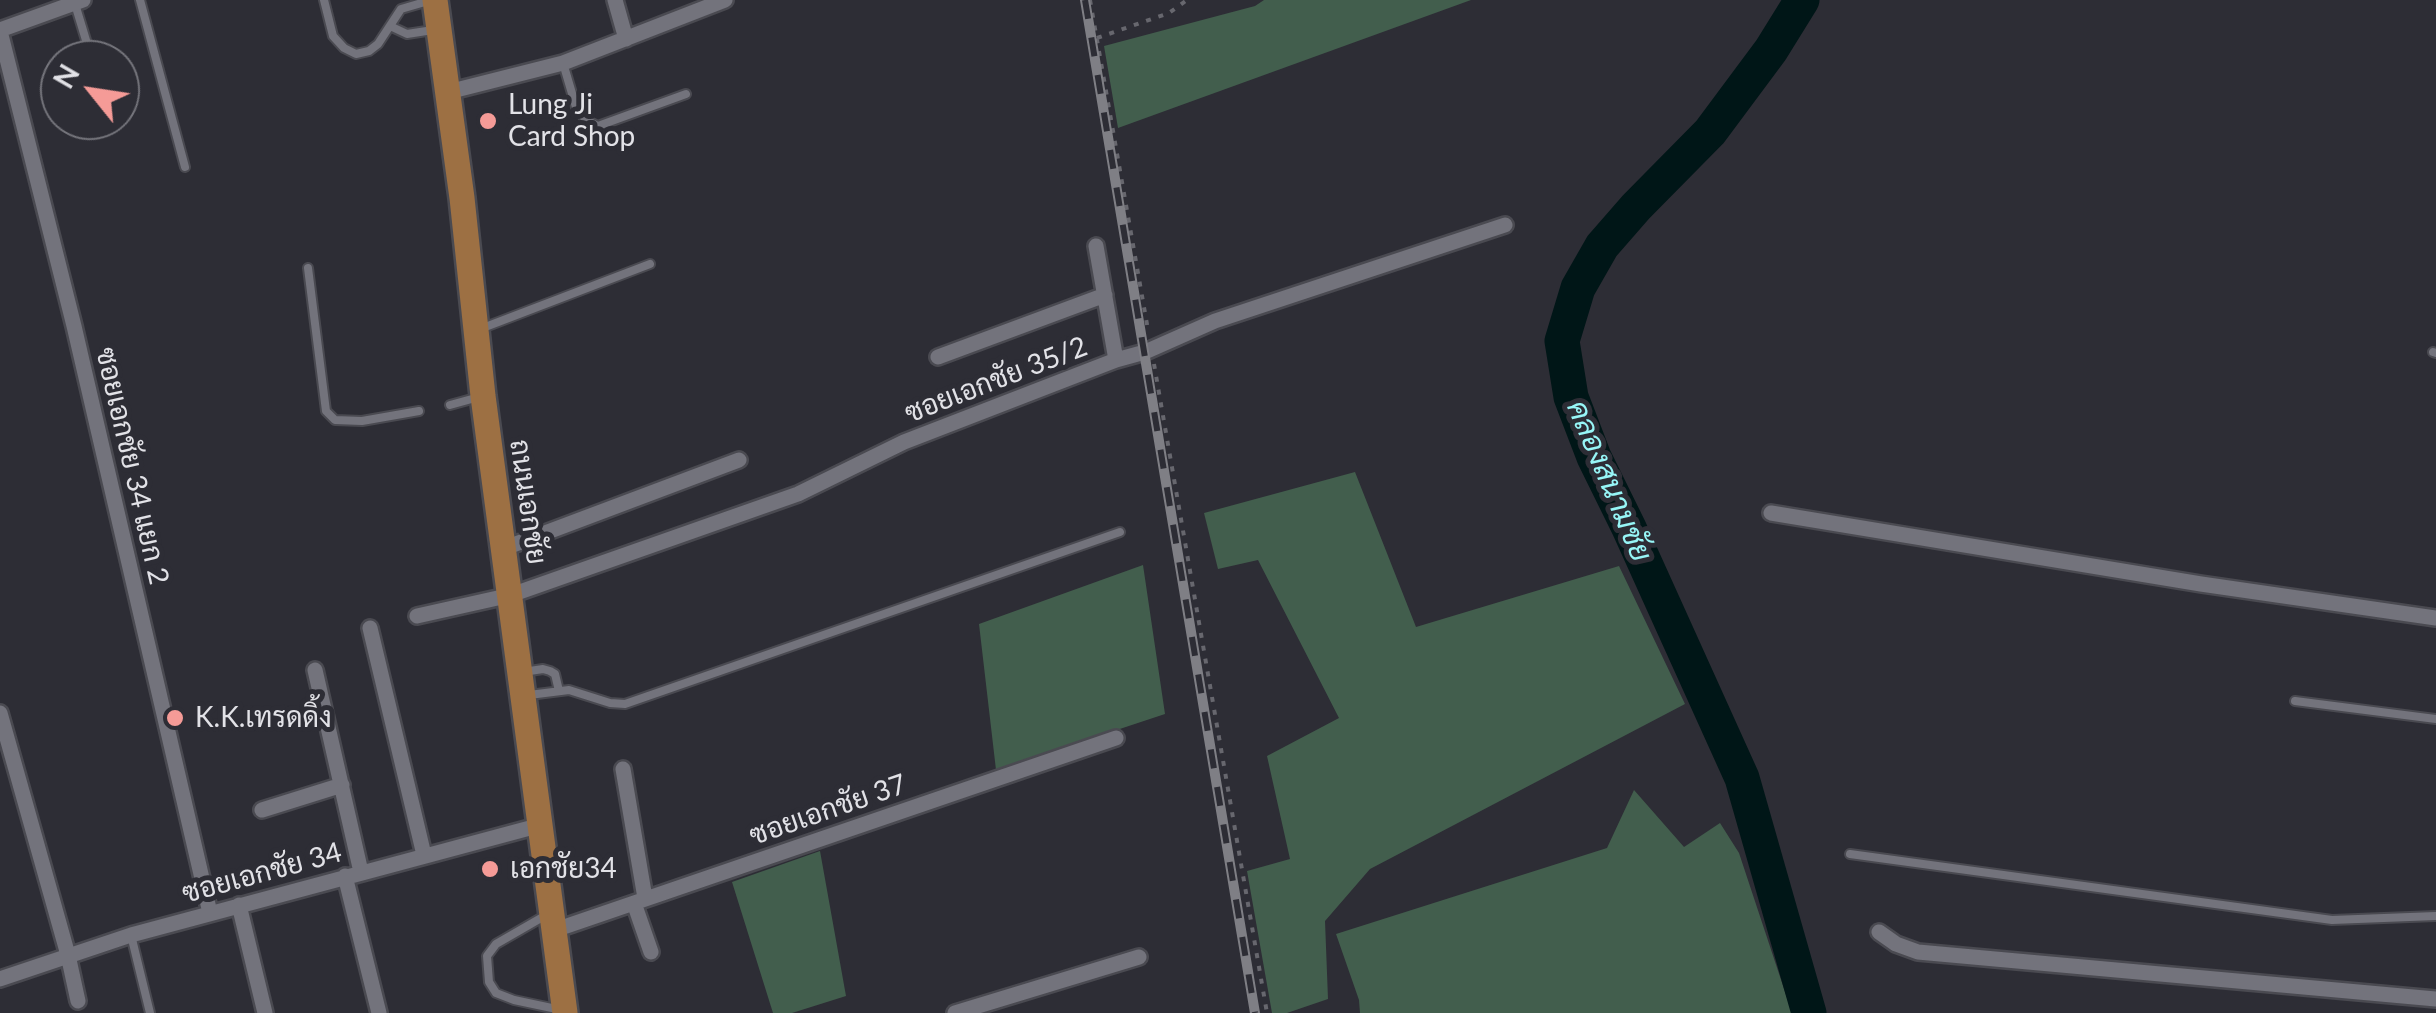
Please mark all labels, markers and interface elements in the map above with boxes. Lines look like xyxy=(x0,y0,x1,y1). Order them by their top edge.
north arrow xyxy=(40,40,140,140)
text: N xyxy=(46,58,86,94)
place label: Lung Ji Card Shop xyxy=(508,88,635,154)
marker: Lung Ji Card Shop xyxy=(477,110,499,132)
street label: ซอยเอกชัย 35/2 xyxy=(900,330,1092,430)
street label: ซอยเอกชัย 34 แยก 2 xyxy=(88,344,176,588)
water label: คลองสนามชัย xyxy=(1559,395,1659,567)
street label: ถนนเอกชัย xyxy=(503,437,553,567)
place label: K.K.เทรดดิ้ง xyxy=(195,701,332,735)
marker: K.K.เทรดดิ้ง xyxy=(164,707,186,729)
street label: ซอยเอกชัย 37 xyxy=(745,767,911,853)
street label: ซอยเอกชัย 34 xyxy=(179,836,345,910)
place label: เอกชัย34 xyxy=(510,852,617,886)
marker: เอกชัย34 xyxy=(479,858,501,880)

